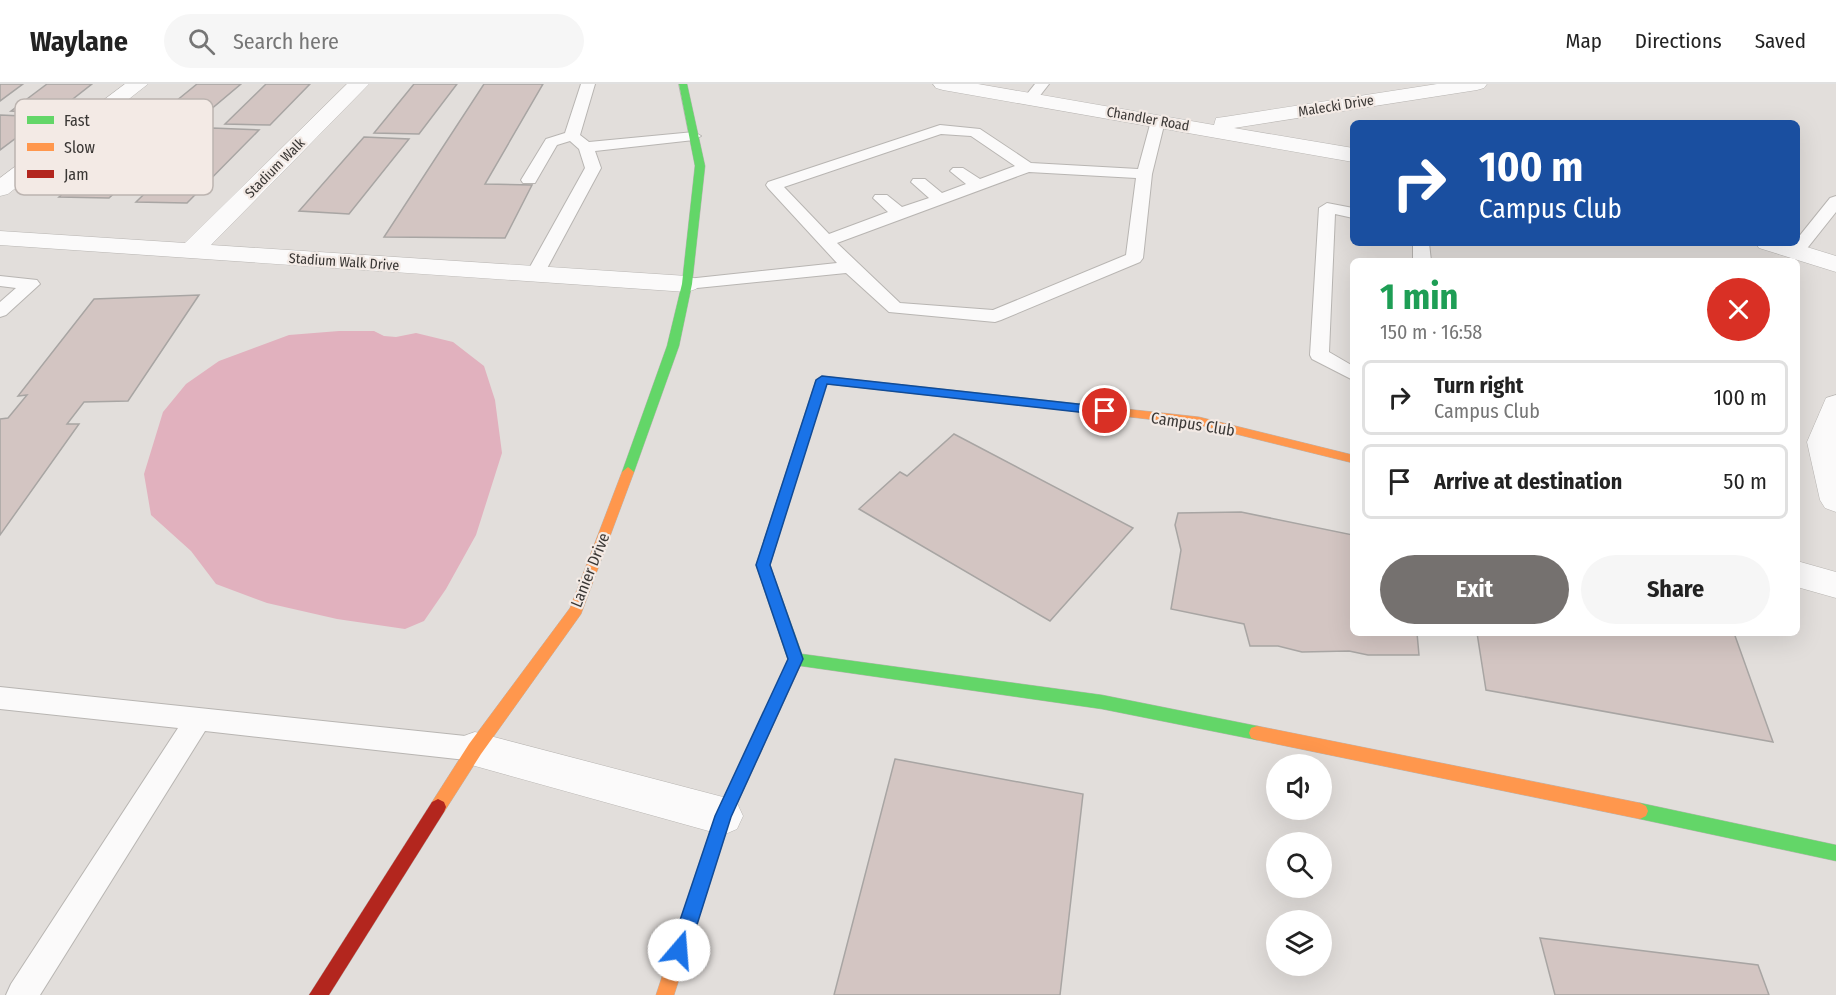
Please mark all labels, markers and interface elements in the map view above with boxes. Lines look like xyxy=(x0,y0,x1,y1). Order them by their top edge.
search box xyxy=(164,14,584,68)
text: Waylane xyxy=(30,25,128,58)
icon: search xyxy=(185,25,218,58)
text: Search here xyxy=(233,28,339,55)
text: Map xyxy=(1565,28,1602,54)
text: Directions xyxy=(1635,28,1722,54)
text: Saved xyxy=(1755,28,1806,54)
street label: Malecki Drive xyxy=(1297,92,1375,120)
legend xyxy=(15,99,213,195)
street label: Chandler Road xyxy=(1105,103,1191,135)
text: Fast xyxy=(64,111,91,130)
street label: Stadium Walk xyxy=(242,134,309,201)
text: Slow xyxy=(64,138,95,157)
text: 100 m xyxy=(1479,142,1583,192)
icon: right xyxy=(1380,144,1458,222)
text: Jam xyxy=(64,165,89,184)
text: Campus Club xyxy=(1479,193,1622,225)
street label: Stadium Walk Drive xyxy=(288,250,400,274)
text: 1 min xyxy=(1380,275,1458,319)
button: close xyxy=(1707,278,1770,341)
text: 150 m · 16:58 xyxy=(1380,320,1482,344)
text: Turn right xyxy=(1434,372,1523,399)
icon: right xyxy=(1383,381,1416,414)
text: 100 m xyxy=(1713,384,1767,411)
pin xyxy=(1079,385,1130,436)
icon: arrive xyxy=(1088,394,1121,427)
text: Campus Club xyxy=(1434,399,1540,423)
street label: Campus Club xyxy=(1150,408,1236,440)
icon: arrive xyxy=(1383,465,1416,498)
text: Arrive at destination xyxy=(1434,468,1622,495)
text: 50 m xyxy=(1723,468,1767,495)
street label: Lanier Drive xyxy=(567,530,614,610)
button: Exit xyxy=(1380,555,1569,624)
button: Share xyxy=(1581,555,1770,624)
map controls xyxy=(1266,754,1332,976)
button: sound xyxy=(1266,754,1332,820)
button: search xyxy=(1266,832,1332,898)
button: layers xyxy=(1266,910,1332,976)
position arrow xyxy=(647,918,711,982)

